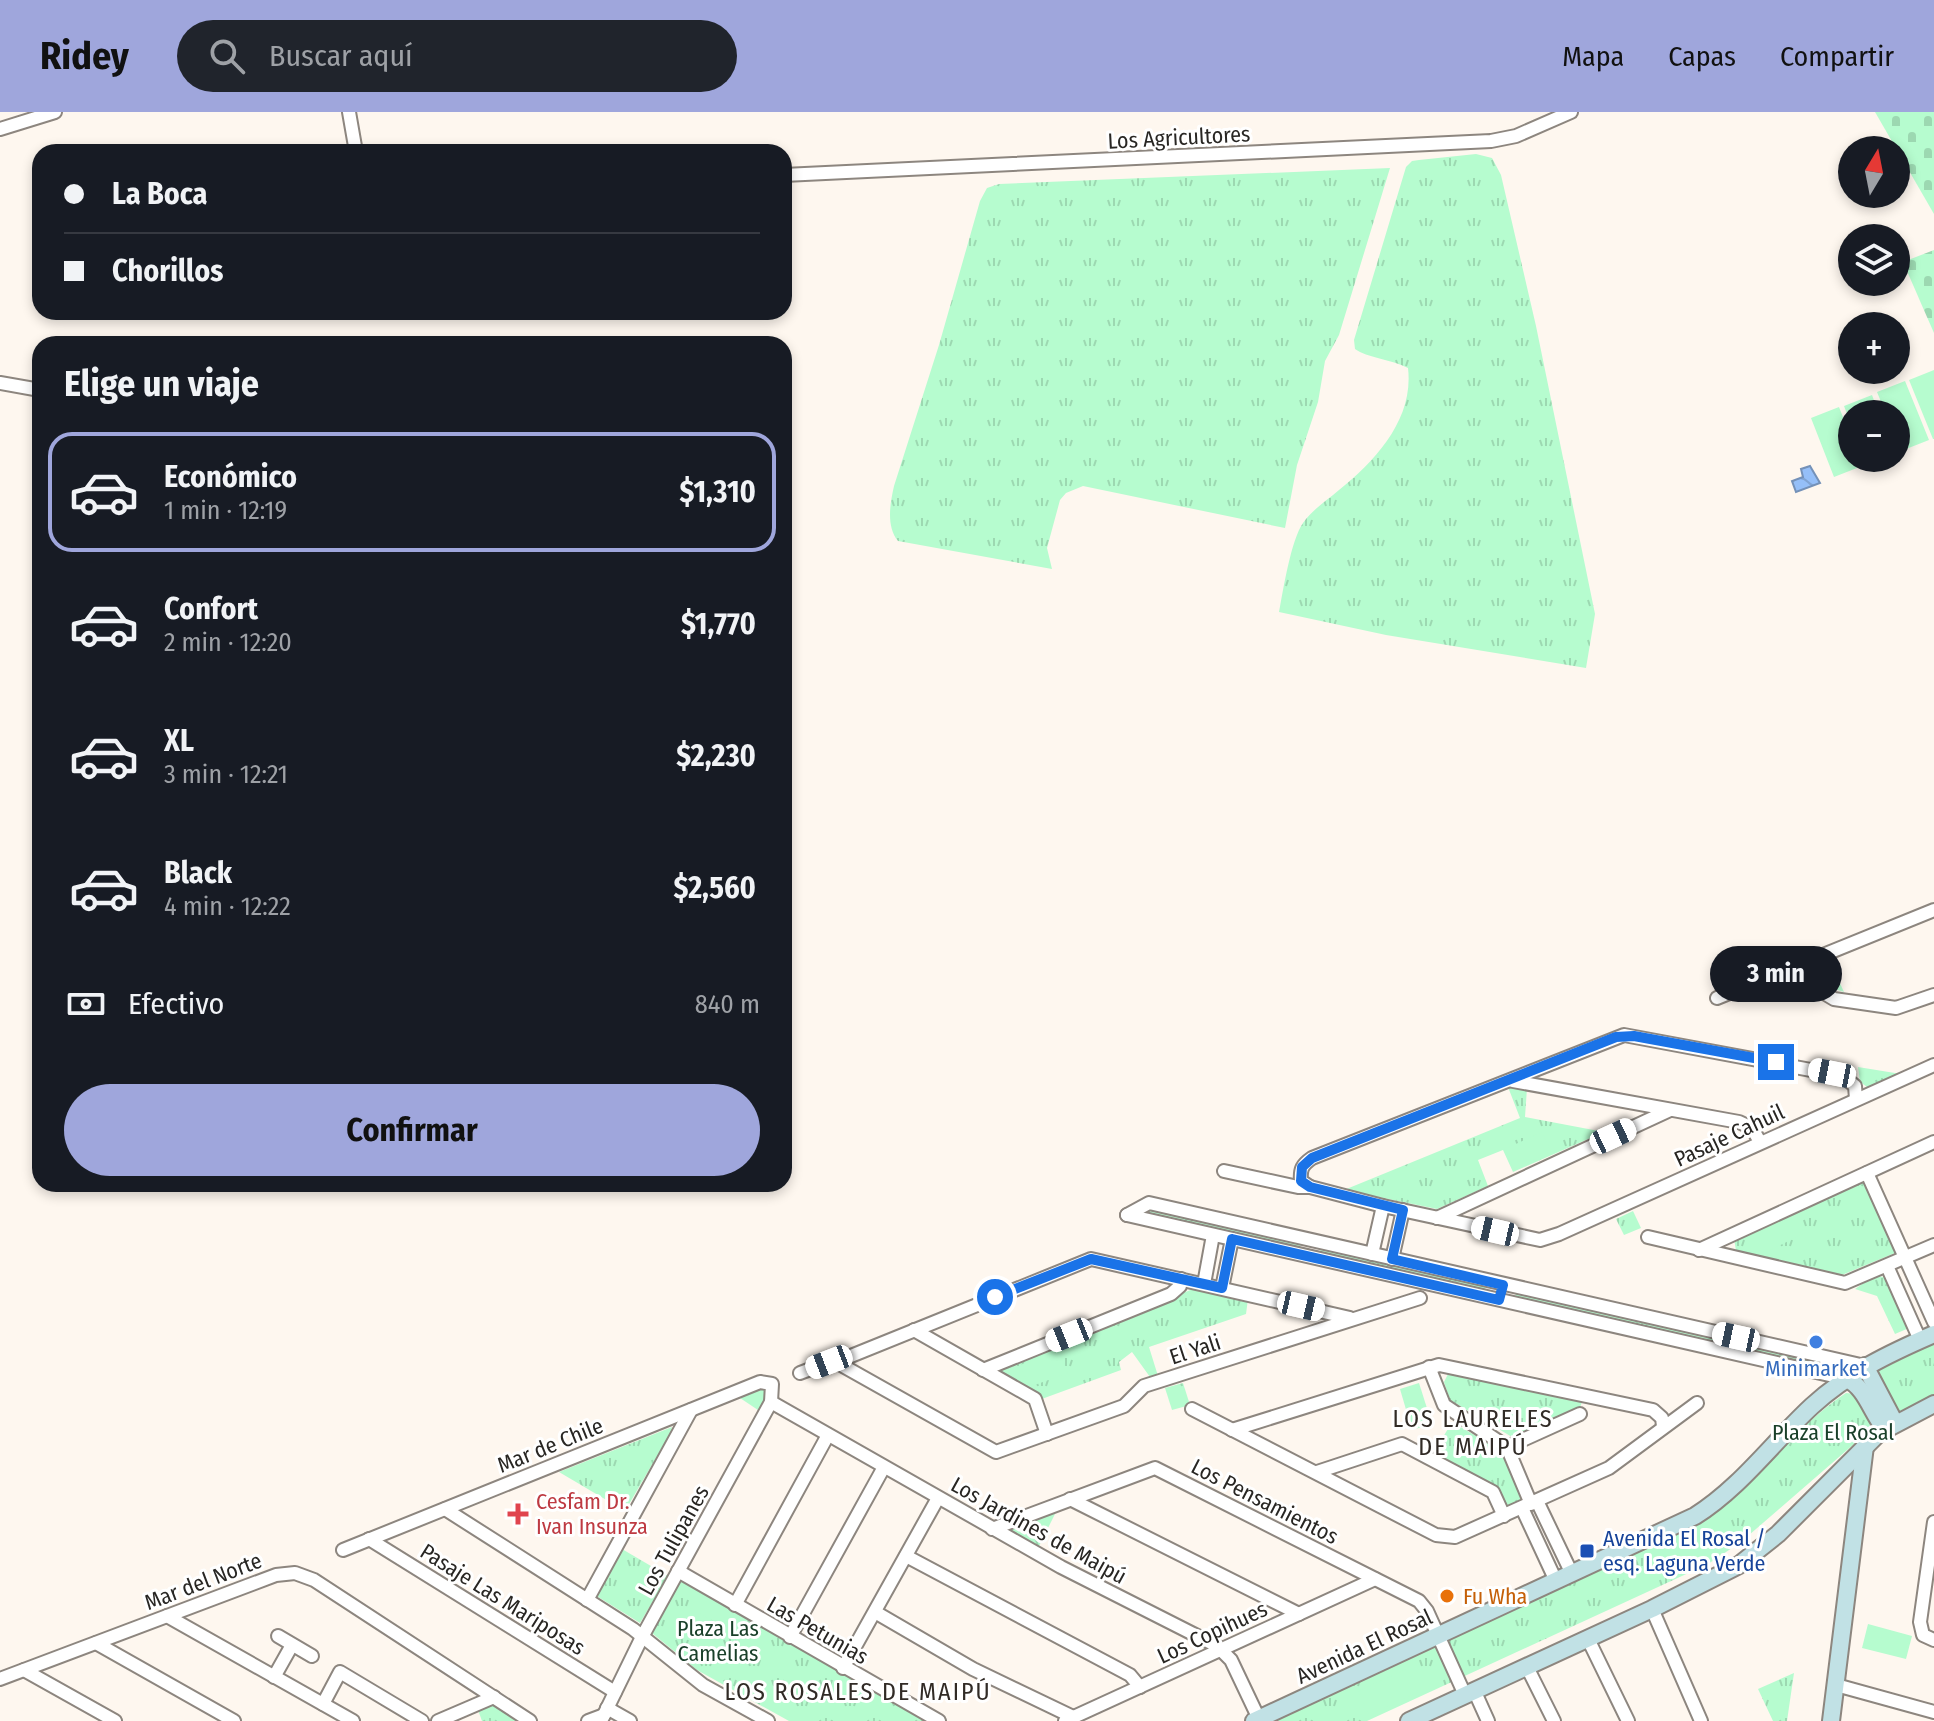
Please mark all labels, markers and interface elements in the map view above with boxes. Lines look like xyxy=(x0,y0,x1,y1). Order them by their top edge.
search box xyxy=(177,20,737,92)
text: Ridey xyxy=(40,33,129,79)
icon: search xyxy=(205,34,249,78)
text: Buscar aquí xyxy=(269,38,413,74)
text: Mapa xyxy=(1562,40,1624,73)
text: Capas xyxy=(1668,40,1736,73)
text: Compartir xyxy=(1780,40,1894,73)
street label: Los Agricultores xyxy=(1107,120,1251,155)
north arrow xyxy=(1838,136,1910,208)
map controls xyxy=(1838,136,1910,472)
text: La Boca xyxy=(112,176,207,212)
button: layers xyxy=(1838,224,1910,296)
text: Chorillos xyxy=(112,253,223,289)
button: + xyxy=(1838,312,1910,384)
text: Elige un viaje xyxy=(64,362,259,406)
button: − xyxy=(1838,400,1910,472)
icon: car xyxy=(68,456,140,528)
text: Económico xyxy=(164,459,297,495)
text: $1,310 xyxy=(680,474,756,510)
text: 1 min · 12:19 xyxy=(164,495,287,526)
icon: car xyxy=(68,588,140,660)
text: Confort xyxy=(164,591,258,627)
text: $1,770 xyxy=(681,606,756,642)
text: 2 min · 12:20 xyxy=(164,627,292,658)
icon: car xyxy=(68,720,140,792)
text: XL xyxy=(164,723,194,759)
text: $2,230 xyxy=(676,738,756,774)
text: 3 min · 12:21 xyxy=(164,759,288,790)
icon: car xyxy=(68,852,140,924)
text: Black xyxy=(164,855,232,891)
text: $2,560 xyxy=(674,870,756,906)
text: 4 min · 12:22 xyxy=(164,891,291,922)
callout: 3 min xyxy=(1710,946,1842,1002)
text: 3 min xyxy=(1747,958,1805,989)
icon: cash xyxy=(64,982,108,1026)
text: Efectivo xyxy=(128,986,224,1022)
text: 840 m xyxy=(695,989,760,1020)
route end xyxy=(1758,1044,1794,1080)
car xyxy=(1806,1057,1858,1089)
button: Confirmar xyxy=(64,1084,760,1176)
street label: Pasaje Cahuil xyxy=(1670,1098,1789,1173)
car xyxy=(1586,1115,1640,1157)
car xyxy=(1469,1214,1521,1248)
route start xyxy=(977,1279,1013,1315)
car xyxy=(1275,1289,1327,1323)
car xyxy=(1042,1315,1096,1355)
car xyxy=(1710,1320,1762,1354)
street label: El Yali xyxy=(1166,1329,1224,1370)
marker: Minimarket xyxy=(1807,1333,1825,1351)
car xyxy=(802,1342,856,1382)
place label: Minimarket xyxy=(1765,1355,1868,1382)
district label: LOS LAURELES DE MAIPÚ xyxy=(1392,1405,1554,1461)
street label: Mar de Chile xyxy=(493,1412,607,1479)
park label: Plaza El Rosal xyxy=(1772,1419,1894,1446)
street label: Los Pensamientos xyxy=(1187,1453,1343,1550)
street label: Los Jardines de Maipú xyxy=(946,1471,1131,1590)
street label: Los Tulipanes xyxy=(632,1480,715,1600)
place label: Cesfam Dr. Ivan Insunza xyxy=(536,1488,648,1540)
marker: Cesfam Dr. Ivan Insunza xyxy=(507,1503,529,1525)
place label: Avenida El Rosal / esq. Laguna Verde xyxy=(1603,1525,1765,1577)
street label: Pasaje Las Mariposas xyxy=(415,1538,590,1661)
marker: Avenida El Rosal / esq. Laguna Verde xyxy=(1578,1542,1596,1560)
street label: Mar del Norte xyxy=(141,1547,266,1616)
place label: Fu Wha xyxy=(1463,1583,1527,1610)
marker: Fu Wha xyxy=(1438,1587,1456,1605)
street label: Las Petunias xyxy=(762,1591,873,1670)
street label: Los Copihues xyxy=(1153,1595,1272,1670)
street label: Avenida El Rosal xyxy=(1292,1603,1437,1690)
park label: Plaza Las Camelias xyxy=(677,1615,759,1667)
district label: LOS ROSALES DE MAIPÚ xyxy=(724,1677,992,1706)

